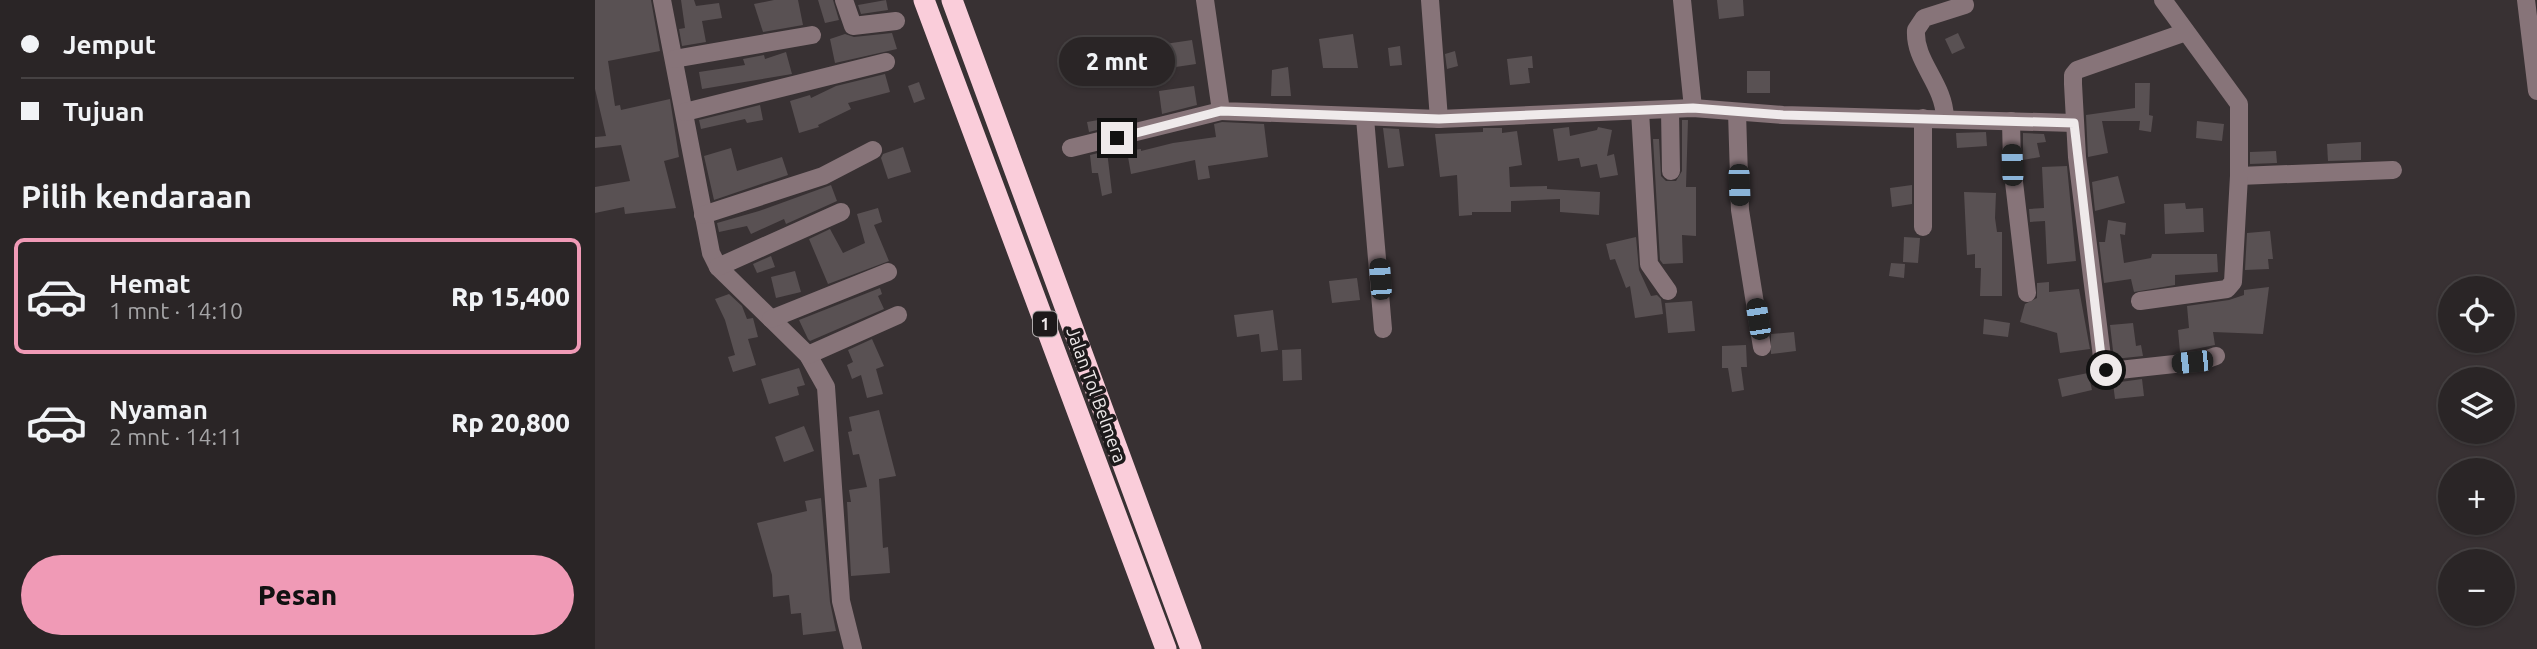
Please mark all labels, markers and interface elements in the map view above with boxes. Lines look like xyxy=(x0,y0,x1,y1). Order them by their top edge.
text: Jemput xyxy=(63,30,156,59)
callout: 2 mnt xyxy=(1059,37,1175,86)
text: 2 mnt xyxy=(1086,49,1148,74)
text: Tujuan xyxy=(63,97,144,126)
route end xyxy=(1101,122,1133,154)
car xyxy=(2001,144,2024,186)
car xyxy=(1728,164,1751,206)
text: Pilih kendaraan xyxy=(21,178,252,214)
car xyxy=(1369,257,1392,301)
icon: car xyxy=(25,265,88,328)
text: Hemat xyxy=(109,269,191,298)
map controls xyxy=(2438,276,2515,626)
button: locate xyxy=(2438,276,2515,353)
text: Rp 15,400 xyxy=(451,282,570,311)
car xyxy=(1745,297,1772,341)
text: 1 mnt · 14:10 xyxy=(109,298,243,323)
road number: 1 xyxy=(1033,312,1057,336)
street label: Jalan Tol Belmera xyxy=(1063,324,1131,465)
car xyxy=(2171,349,2214,375)
route start xyxy=(2090,354,2122,386)
button: layers xyxy=(2438,367,2515,444)
icon: car xyxy=(25,391,88,454)
text: Nyaman xyxy=(109,395,208,424)
text: Rp 20,800 xyxy=(451,408,570,437)
text: 2 mnt · 14:11 xyxy=(109,424,243,449)
button: + xyxy=(2438,458,2515,535)
button: − xyxy=(2438,549,2515,626)
button: Pesan xyxy=(21,555,574,635)

